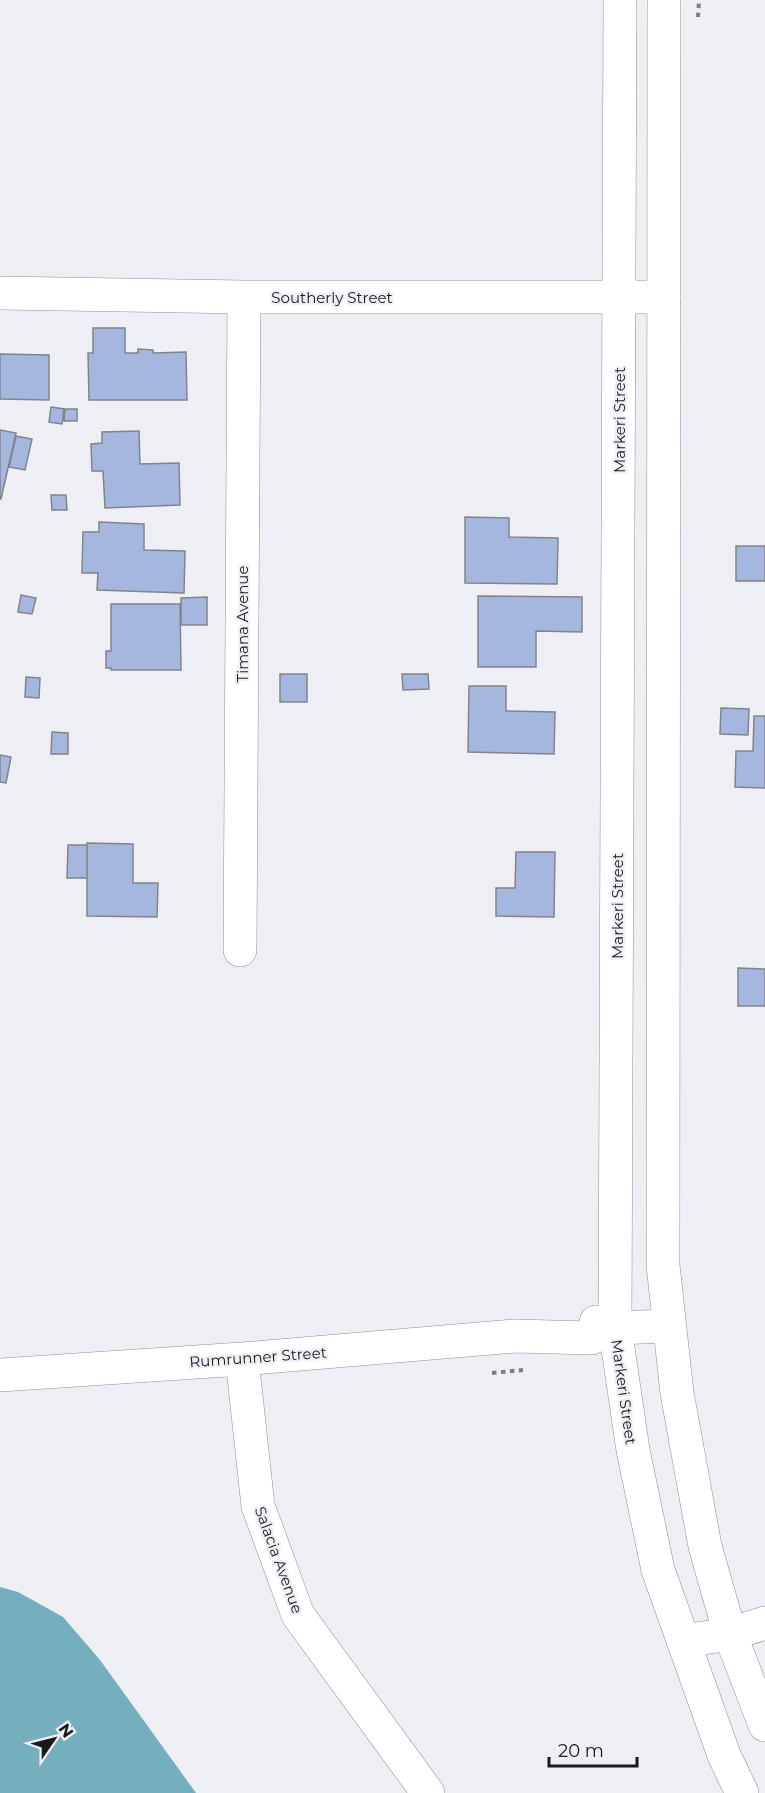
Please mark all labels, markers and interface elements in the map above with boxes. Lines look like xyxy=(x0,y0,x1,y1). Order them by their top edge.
street label: Southerly Street xyxy=(271,288,393,307)
street label: Markeri Street xyxy=(610,367,629,473)
street label: Timana Avenue xyxy=(233,566,252,682)
street label: Markeri Street xyxy=(608,853,627,959)
street label: Markeri Street xyxy=(607,1338,641,1446)
street label: Rumrunner Street xyxy=(189,1343,327,1371)
street label: Salacia Avenue xyxy=(251,1504,307,1616)
north arrow xyxy=(24,1709,84,1769)
text: N xyxy=(54,1720,77,1741)
scale bar xyxy=(549,1730,638,1768)
text: 20 m xyxy=(558,1740,604,1762)

